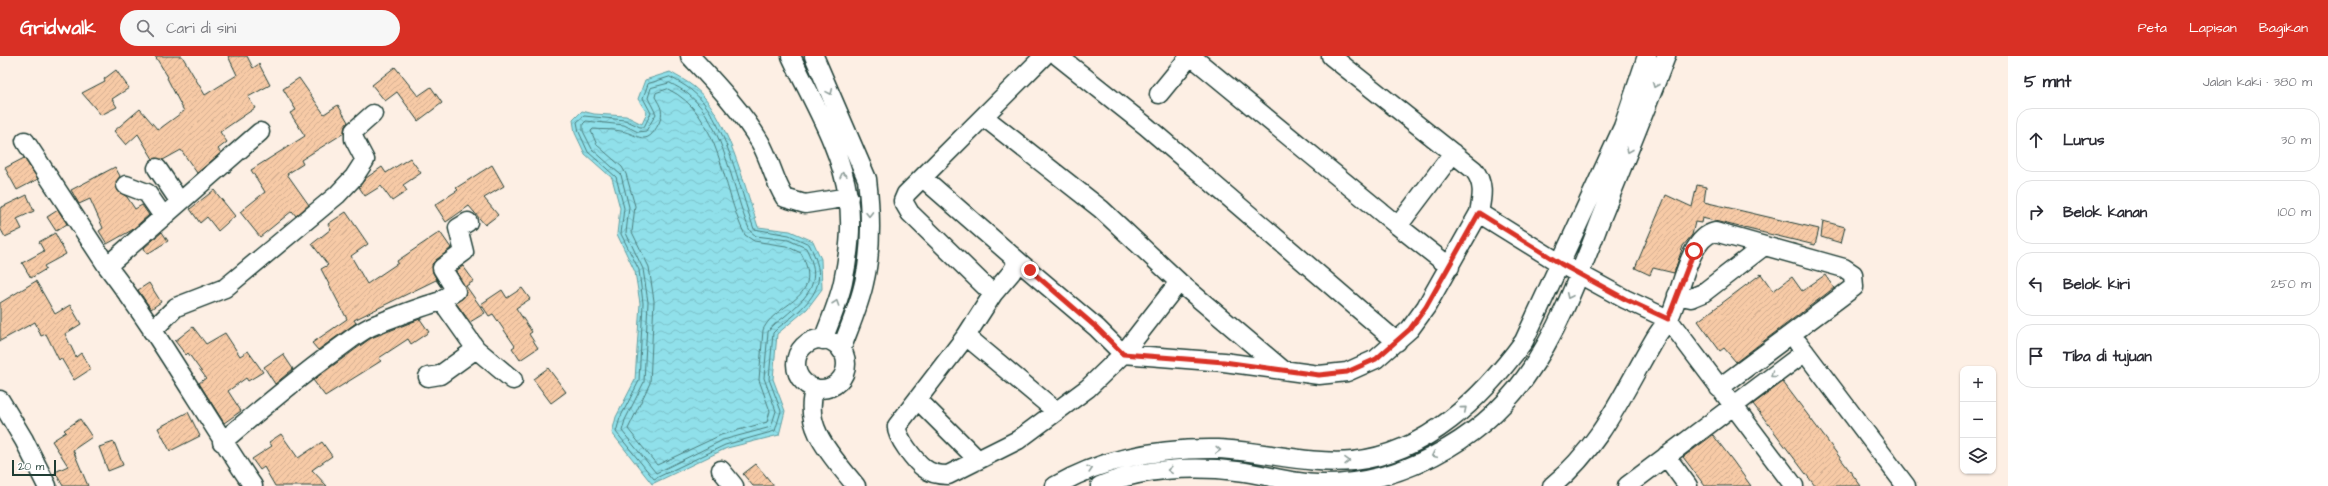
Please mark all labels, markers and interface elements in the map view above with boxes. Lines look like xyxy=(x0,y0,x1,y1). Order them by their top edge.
search box xyxy=(120,10,400,46)
text: Gridwalk xyxy=(20,15,96,42)
icon: search xyxy=(134,17,156,39)
text: Cari di sini xyxy=(166,18,236,39)
text: Peta xyxy=(2138,18,2167,38)
text: Lapisan xyxy=(2189,18,2237,38)
text: Bagikan xyxy=(2259,18,2308,38)
text: 5 mnt xyxy=(2024,70,2071,94)
text: Jalan kaki · 380 m xyxy=(2203,73,2312,91)
one-way arrow xyxy=(1651,81,1659,88)
one-way arrow xyxy=(826,88,834,95)
icon: ahead xyxy=(2025,129,2047,151)
text: Lurus xyxy=(2063,130,2104,151)
text: 30 m xyxy=(2281,131,2311,149)
one-way arrow xyxy=(1625,146,1633,153)
one-way arrow xyxy=(840,172,848,178)
icon: right xyxy=(2025,201,2047,223)
text: Belok kanan xyxy=(2063,202,2147,223)
text: 100 m xyxy=(2278,203,2311,221)
one-way arrow xyxy=(865,211,873,217)
route start xyxy=(1685,242,1703,260)
route end xyxy=(1021,261,1039,279)
icon: left xyxy=(2025,273,2047,295)
text: Belok kiri xyxy=(2063,274,2130,295)
text: 250 m xyxy=(2271,275,2311,293)
one-way arrow xyxy=(1566,292,1574,299)
one-way arrow xyxy=(831,299,840,306)
icon: arrive xyxy=(2025,345,2047,367)
text: Tiba di tujuan xyxy=(2063,346,2152,367)
map controls xyxy=(1960,366,1996,474)
button: + xyxy=(1960,366,1996,402)
one-way arrow xyxy=(1771,370,1778,377)
button: − xyxy=(1960,402,1996,438)
one-way arrow xyxy=(1459,407,1466,414)
button: layers xyxy=(1960,438,1996,474)
one-way arrow xyxy=(1215,446,1221,454)
one-way arrow xyxy=(1430,451,1437,459)
one-way arrow xyxy=(1344,457,1350,465)
scale bar xyxy=(12,458,56,477)
text: 20 m xyxy=(18,459,44,474)
one-way arrow xyxy=(1086,465,1093,474)
one-way arrow xyxy=(1167,466,1173,475)

